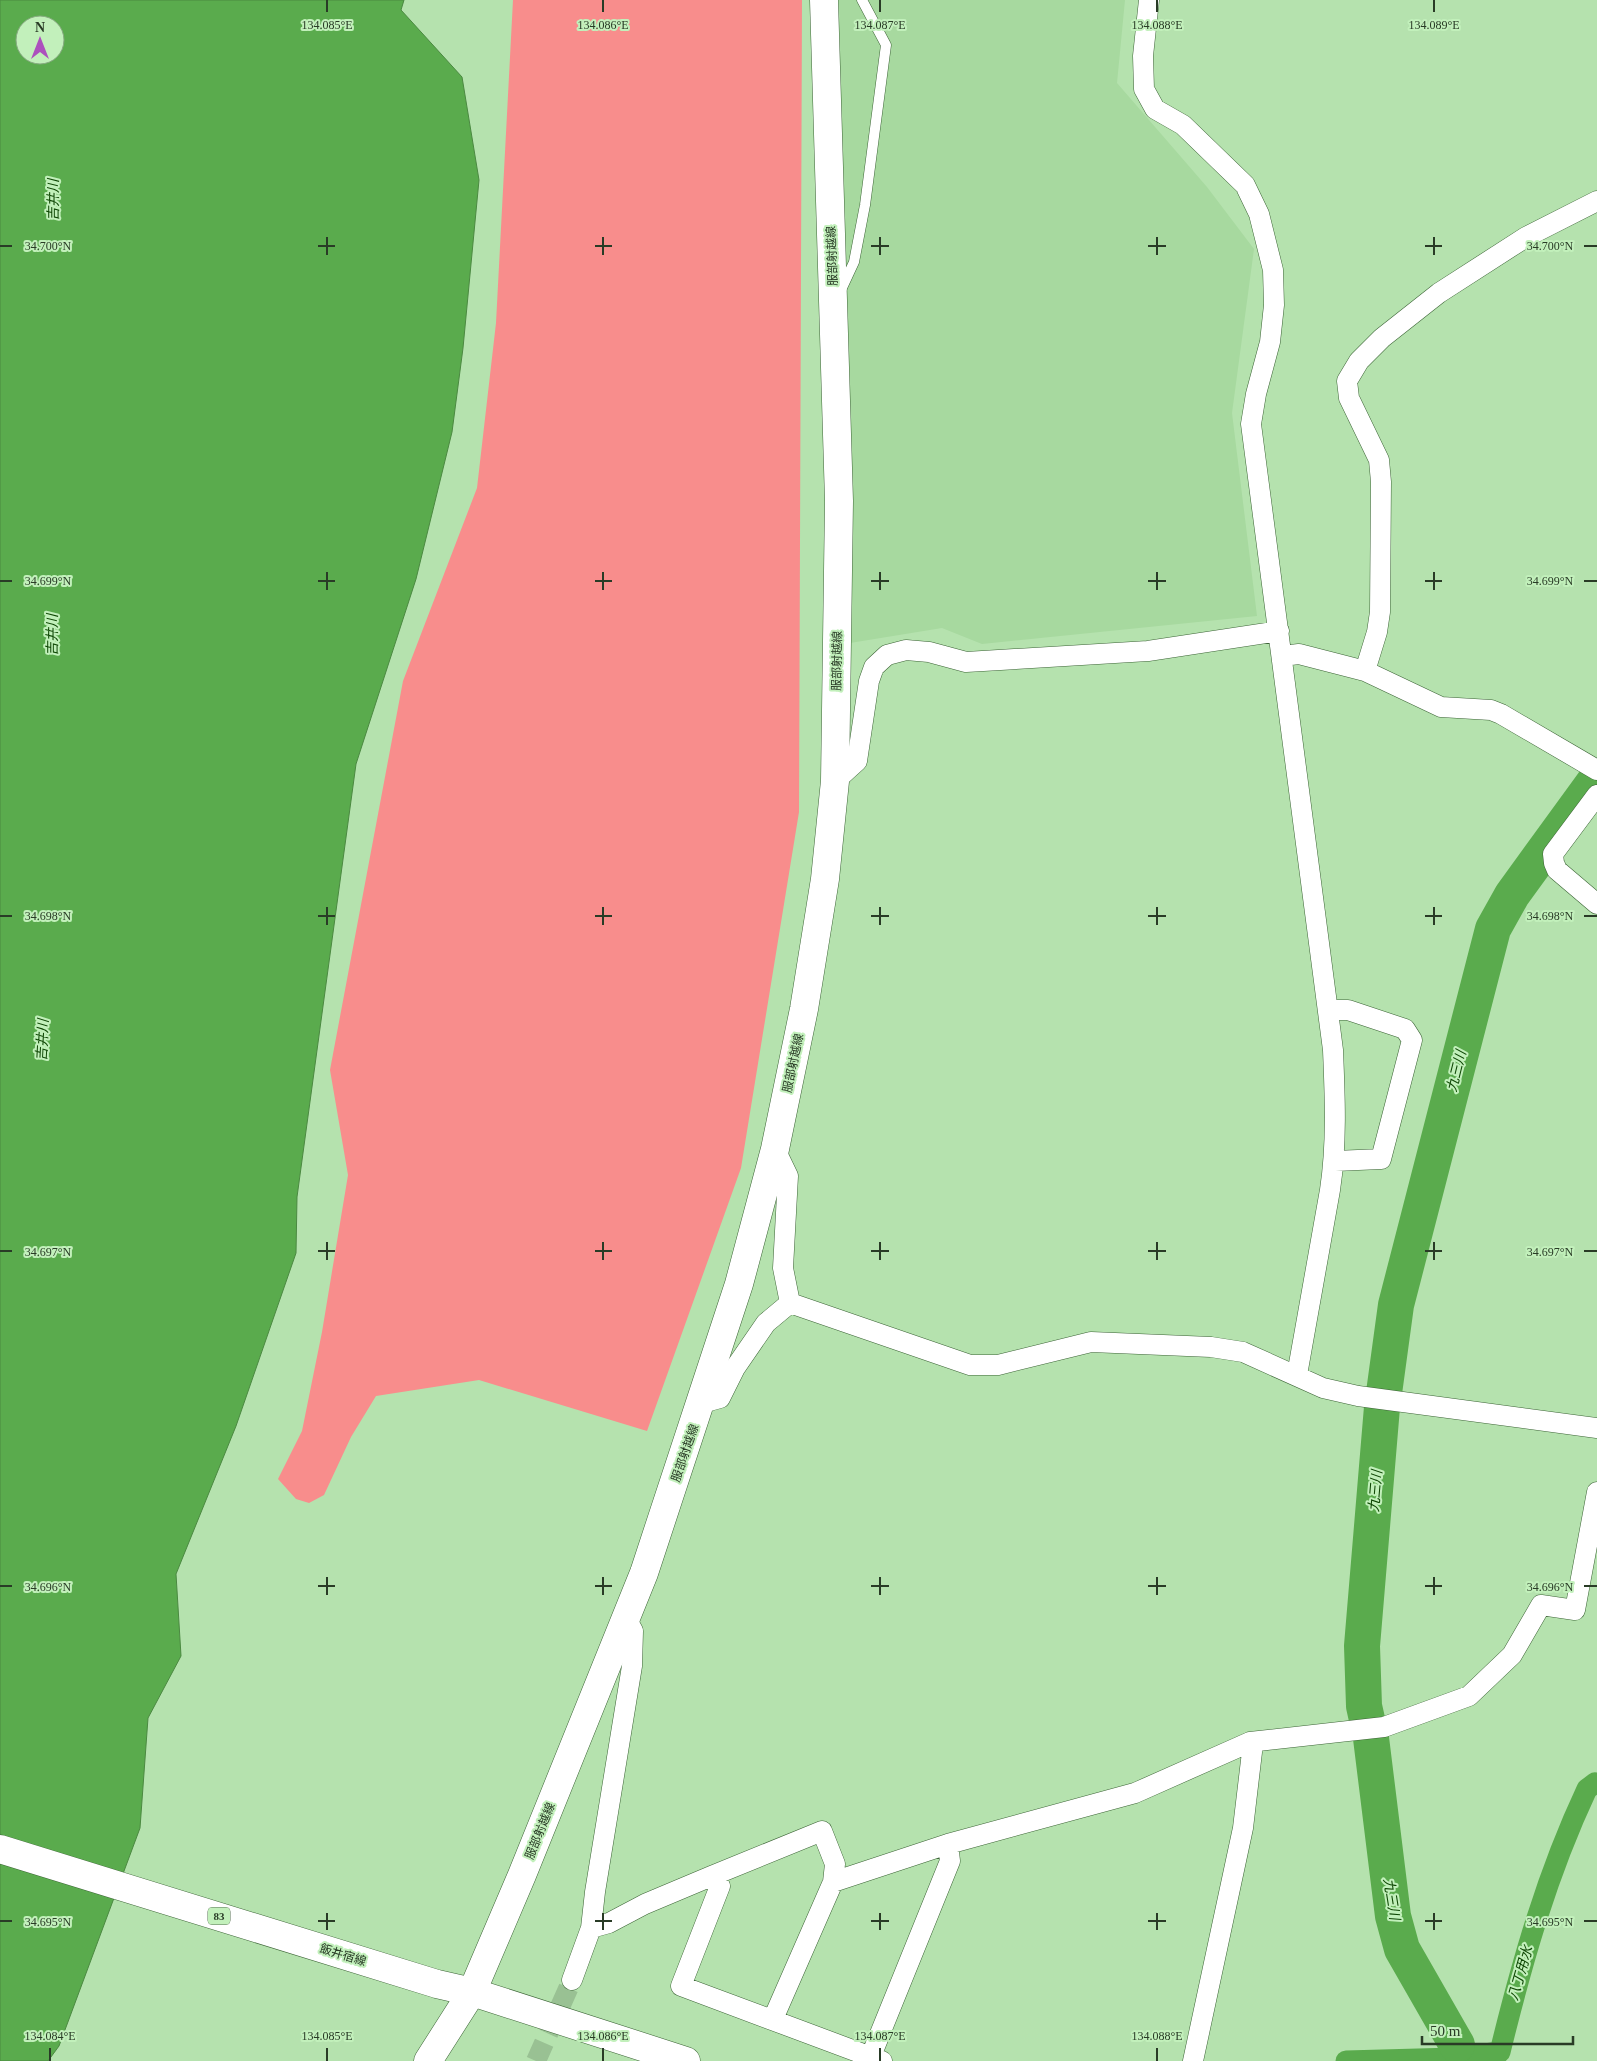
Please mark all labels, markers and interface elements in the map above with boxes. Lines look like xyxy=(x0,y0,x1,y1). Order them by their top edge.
north arrow xyxy=(15,15,65,65)
text: 134.085°E xyxy=(301,18,353,32)
text: 134.086°E xyxy=(577,18,629,32)
text: 134.087°E xyxy=(854,18,906,32)
text: 134.088°E xyxy=(1131,18,1183,32)
text: 134.089°E xyxy=(1408,18,1460,32)
text: N xyxy=(35,20,45,35)
water label: 吉井川 xyxy=(46,177,61,221)
street label: 服部射越線 xyxy=(824,226,840,286)
text: 34.700°N xyxy=(25,239,72,253)
text: 34.700°N xyxy=(1527,239,1574,253)
text: 34.699°N xyxy=(25,574,72,588)
text: 34.699°N xyxy=(1527,574,1574,588)
water label: 吉井川 xyxy=(45,612,60,656)
street label: 服部射越線 xyxy=(829,631,845,691)
text: 34.698°N xyxy=(25,909,72,923)
text: 34.698°N xyxy=(1527,909,1574,923)
water label: 吉井川 xyxy=(34,1017,51,1061)
street label: 服部射越線 xyxy=(780,1032,806,1094)
water label: 九三川 xyxy=(1444,1047,1469,1093)
text: 34.697°N xyxy=(25,1245,72,1259)
text: 34.697°N xyxy=(1527,1245,1574,1259)
street label: 服部射越線 xyxy=(669,1422,701,1484)
water label: 九三川 xyxy=(1366,1467,1385,1513)
text: 34.696°N xyxy=(25,1580,72,1594)
text: 34.696°N xyxy=(1527,1580,1574,1594)
street label: 服部射越線 xyxy=(522,1801,558,1861)
water label: 九三川 xyxy=(1381,1877,1403,1923)
road number: 83 xyxy=(208,1908,230,1924)
text: 34.695°N xyxy=(25,1915,72,1929)
text: 34.695°N xyxy=(1527,1915,1574,1929)
street label: 飯井宿線 xyxy=(318,1941,368,1969)
water label: 八丁用水 xyxy=(1506,1942,1536,2002)
scale bar xyxy=(1422,2014,1573,2046)
text: 50 m xyxy=(1430,2023,1461,2039)
text: 134.084°E xyxy=(24,2029,76,2043)
text: 134.085°E xyxy=(301,2029,353,2043)
text: 134.086°E xyxy=(577,2029,629,2043)
text: 134.087°E xyxy=(854,2029,906,2043)
text: 134.088°E xyxy=(1131,2029,1183,2043)

